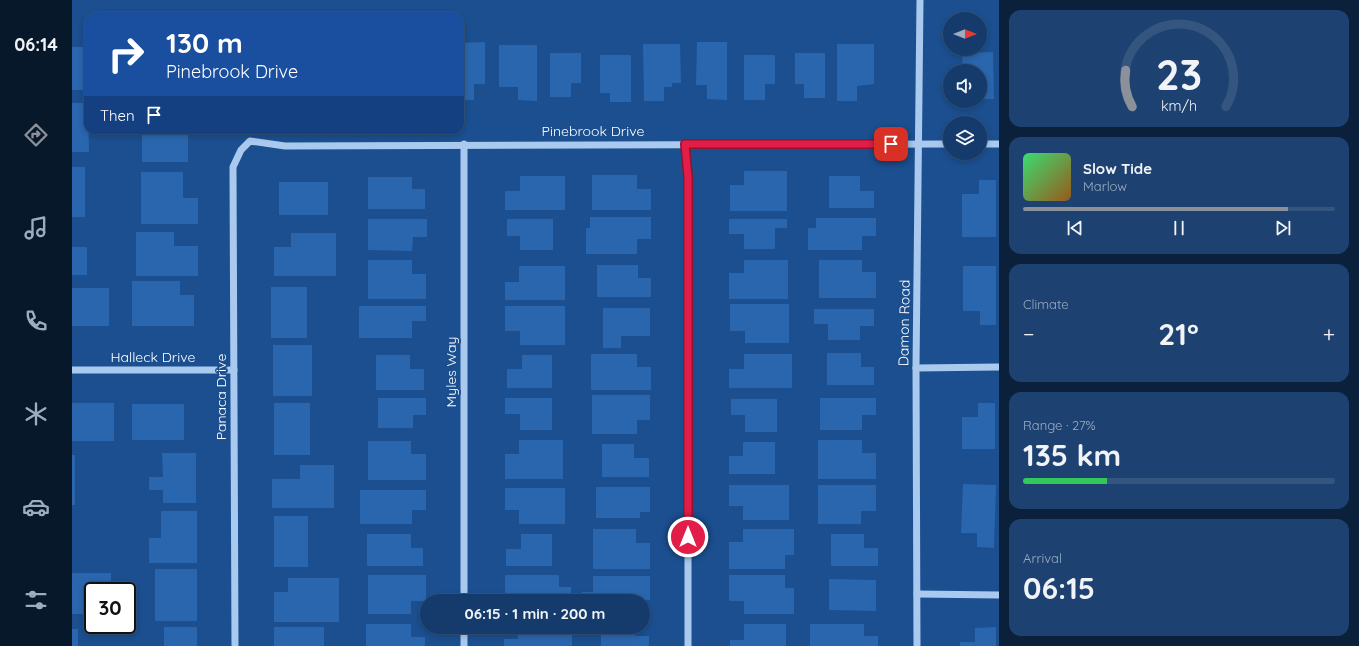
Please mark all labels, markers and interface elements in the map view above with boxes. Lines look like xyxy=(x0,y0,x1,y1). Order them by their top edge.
north arrow xyxy=(943,12,987,56)
map controls xyxy=(943,12,987,160)
text: 130 m xyxy=(166,25,243,60)
icon: right xyxy=(100,28,152,80)
text: 06:14 xyxy=(14,33,58,56)
text: 23 xyxy=(1156,47,1202,99)
text: Pinebrook Drive xyxy=(166,60,298,83)
button: sound xyxy=(943,64,987,108)
text: km/h xyxy=(1161,96,1197,114)
icon: arrive xyxy=(143,104,165,126)
text: Then xyxy=(100,106,135,125)
button: layers xyxy=(943,116,987,160)
icon: directions xyxy=(22,121,50,149)
street label: Pinebrook Drive xyxy=(542,122,644,140)
pin xyxy=(874,127,908,161)
icon: arrive xyxy=(880,133,902,155)
text: Slow Tide xyxy=(1083,159,1152,178)
text: Marlow xyxy=(1083,178,1127,194)
icon: music xyxy=(22,214,50,242)
icon: previous xyxy=(1064,217,1086,239)
icon: pause xyxy=(1168,217,1190,239)
icon: next xyxy=(1272,217,1294,239)
street label: Damon Road xyxy=(894,280,914,366)
text: Climate xyxy=(1023,296,1069,312)
icon: phone xyxy=(22,307,50,335)
text: 21° xyxy=(1158,315,1199,353)
text: − xyxy=(1023,320,1034,348)
text: + xyxy=(1323,320,1335,348)
street label: Myles Way xyxy=(442,337,460,407)
street label: Halleck Drive xyxy=(110,348,196,366)
street label: Panaca Drive xyxy=(212,354,230,440)
icon: climate xyxy=(22,400,50,428)
text: Range · 27% xyxy=(1023,417,1096,433)
text: 135 km xyxy=(1023,436,1121,474)
icon: car xyxy=(22,493,50,521)
position arrow xyxy=(667,516,709,558)
text: Arrival xyxy=(1023,550,1062,566)
text: 06:15 xyxy=(1023,569,1095,607)
speed limit sign: 30 xyxy=(84,582,136,634)
icon: filters xyxy=(22,586,50,614)
text: 06:15 · 1 min · 200 m xyxy=(465,604,605,623)

